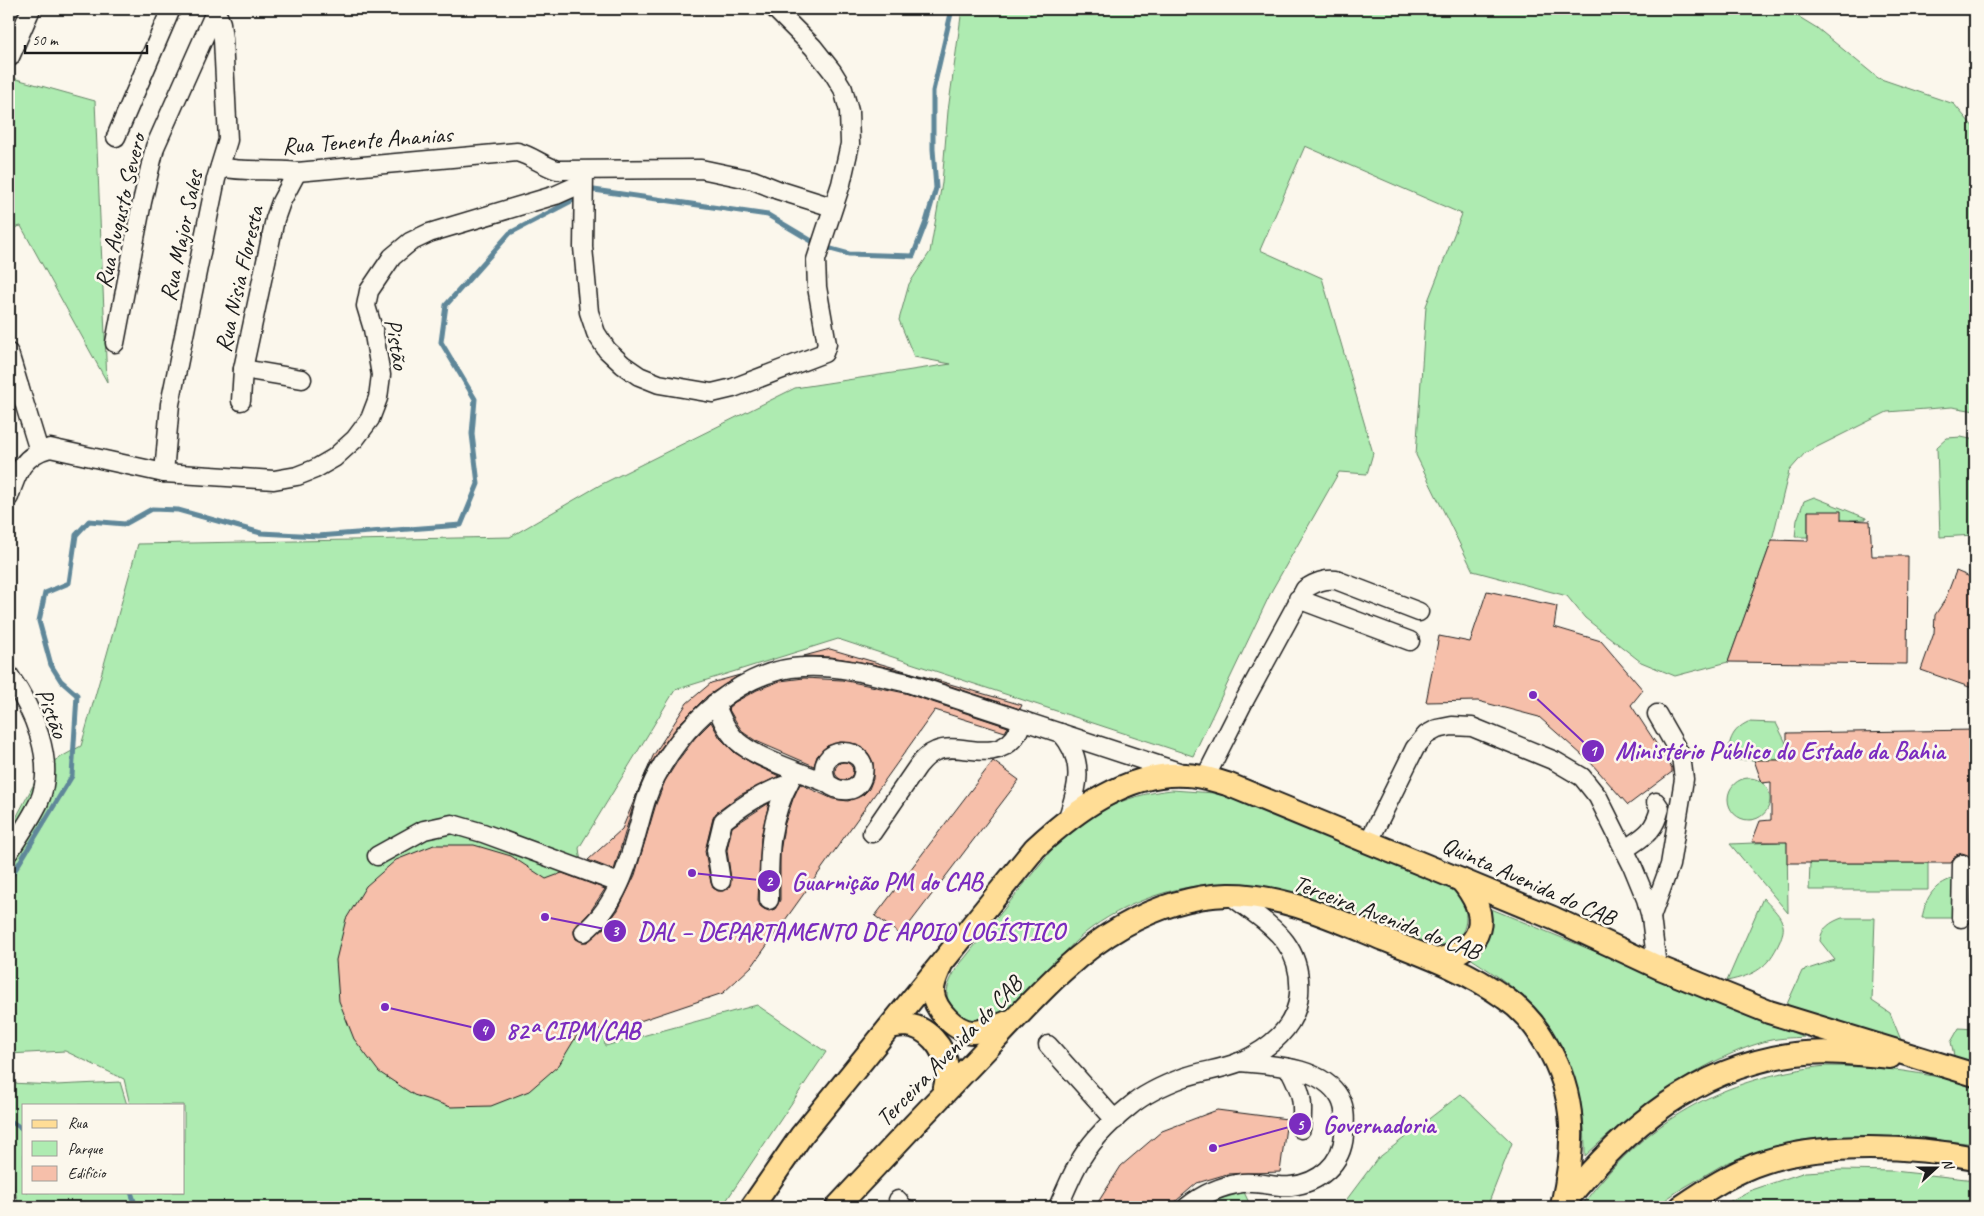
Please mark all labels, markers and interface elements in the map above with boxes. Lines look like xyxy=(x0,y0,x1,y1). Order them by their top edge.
scale bar xyxy=(25,22,148,54)
text: 50 m xyxy=(32,31,59,50)
street label: Rua Tenente Ananias xyxy=(281,119,455,161)
street label: Rua Augusto Severo xyxy=(88,128,153,291)
street label: Rua Major Sales xyxy=(153,165,210,304)
street label: Rua Nisia Floresta xyxy=(208,202,271,355)
street label: Pistão xyxy=(378,316,416,373)
street label: Pistão xyxy=(29,684,76,744)
callout: Ministério Público do Estado da Bahia xyxy=(1580,731,1956,771)
text: Ministério Público do Estado da Bahia xyxy=(1615,735,1947,767)
text: 1 xyxy=(1590,742,1599,761)
street label: Quinta Avenida do CAB xyxy=(1438,829,1622,933)
callout: Guarnição PM do CAB xyxy=(757,861,992,901)
text: Guarnição PM do CAB xyxy=(792,866,984,898)
street label: Terceira Avenida do CAB xyxy=(1289,867,1487,967)
text: 2 xyxy=(766,872,774,891)
callout: DAL – DEPARTAMENTO DE APOIO LOGÍSTICO xyxy=(602,911,1074,951)
text: DAL – DEPARTAMENTO DE APOIO LOGÍSTICO xyxy=(638,916,1068,948)
text: 3 xyxy=(612,922,620,941)
street label: Terceira Avenida do CAB xyxy=(869,968,1030,1133)
callout: 82ª CIPM/CAB xyxy=(471,1010,651,1050)
text: 82ª CIPM/CAB xyxy=(506,1015,642,1047)
text: 4 xyxy=(481,1021,490,1040)
legend xyxy=(22,1104,185,1194)
callout: Governadoria xyxy=(1287,1104,1445,1144)
text: Governadoria xyxy=(1323,1109,1438,1141)
text: Rua xyxy=(68,1114,88,1133)
text: 5 xyxy=(1297,1116,1305,1135)
text: Parque xyxy=(68,1140,104,1159)
north arrow xyxy=(1912,1144,1962,1194)
text: N xyxy=(1938,1156,1958,1173)
text: Edifício xyxy=(68,1164,107,1183)

